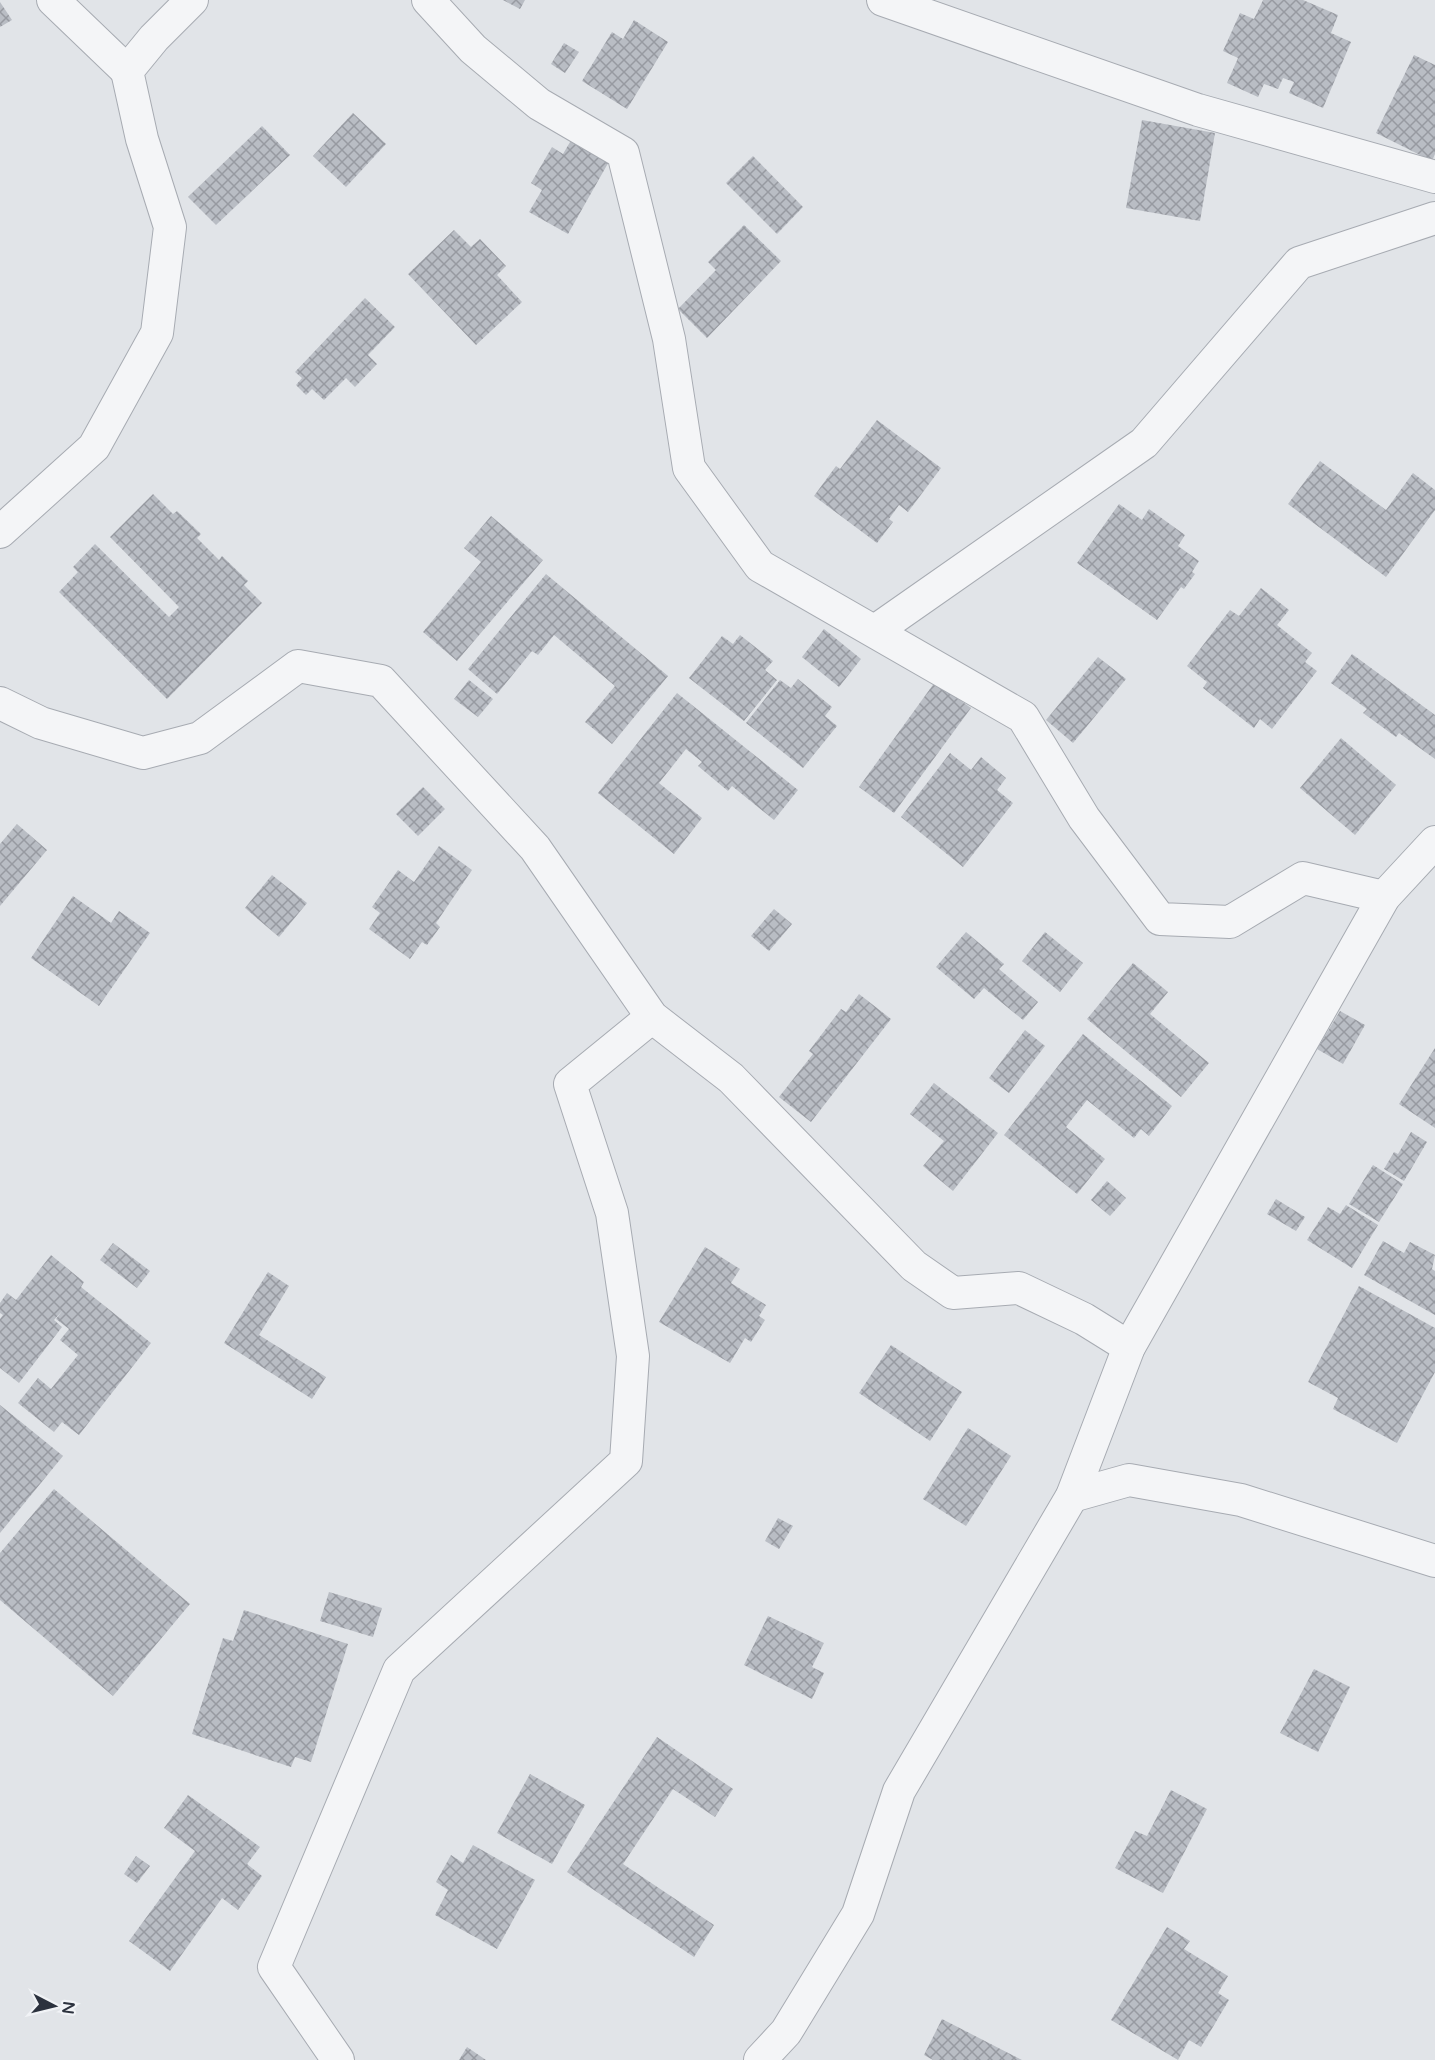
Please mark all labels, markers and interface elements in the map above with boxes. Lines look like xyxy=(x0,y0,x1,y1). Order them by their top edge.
north arrow xyxy=(24,1976,84,2036)
text: N xyxy=(57,2000,79,2015)

